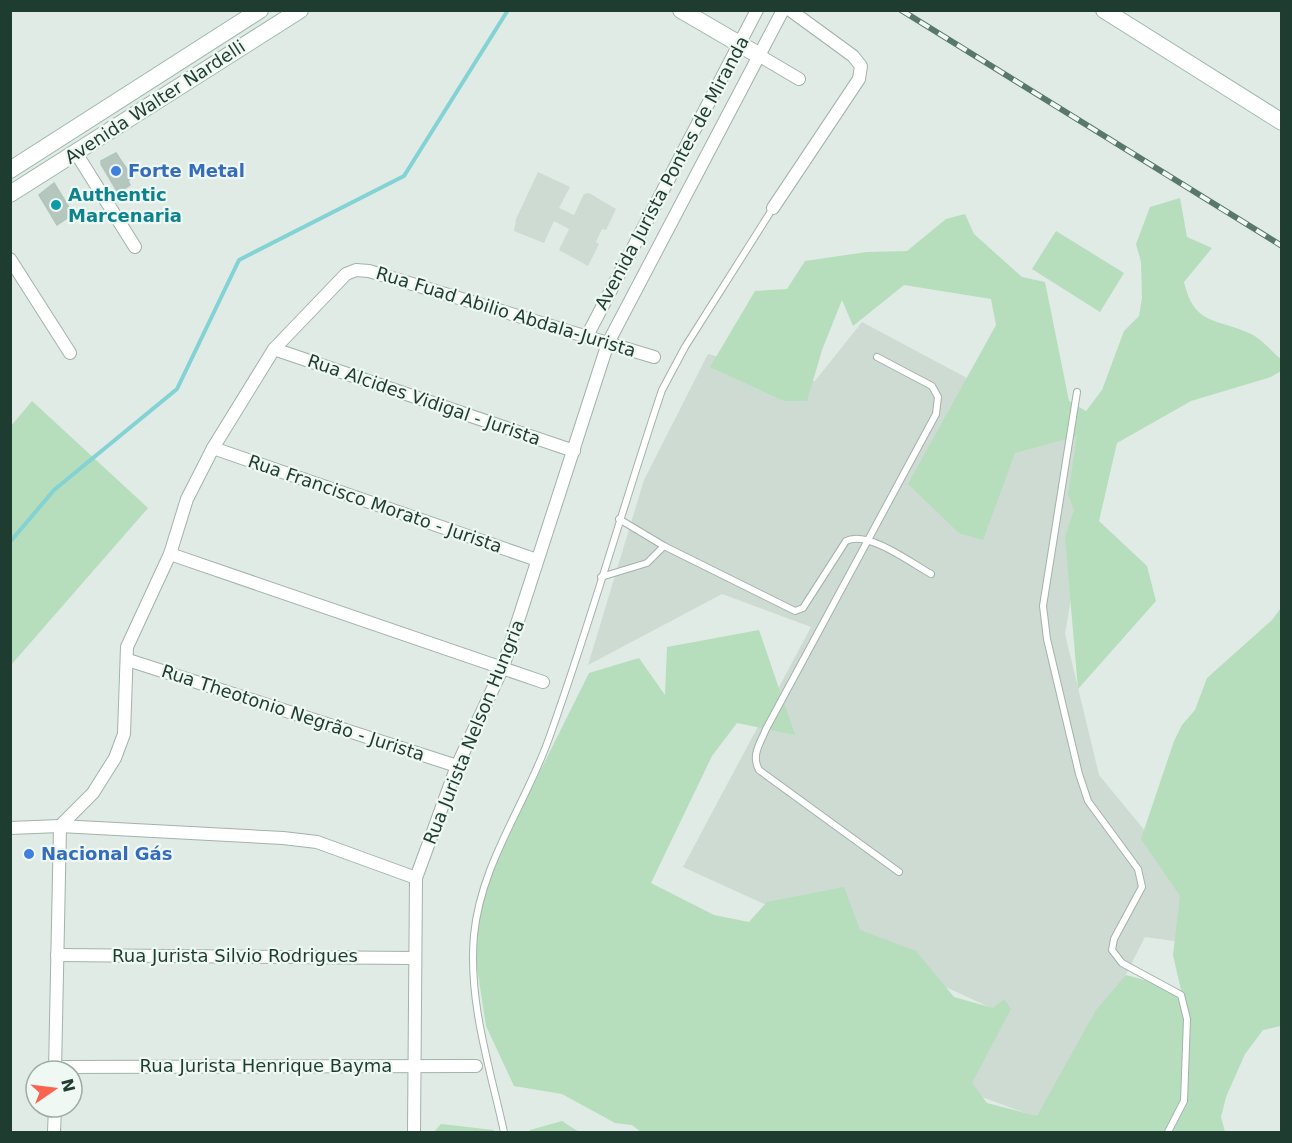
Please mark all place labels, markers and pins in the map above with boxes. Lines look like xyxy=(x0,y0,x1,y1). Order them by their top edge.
place label: Forte Metal xyxy=(128,160,245,181)
marker: Forte Metal xyxy=(109,164,123,178)
place label: Authentic Marcenaria xyxy=(68,184,182,226)
marker: Authentic Marcenaria xyxy=(49,198,63,212)
place label: Nacional Gás xyxy=(41,843,172,864)
marker: Nacional Gás xyxy=(22,847,36,861)

